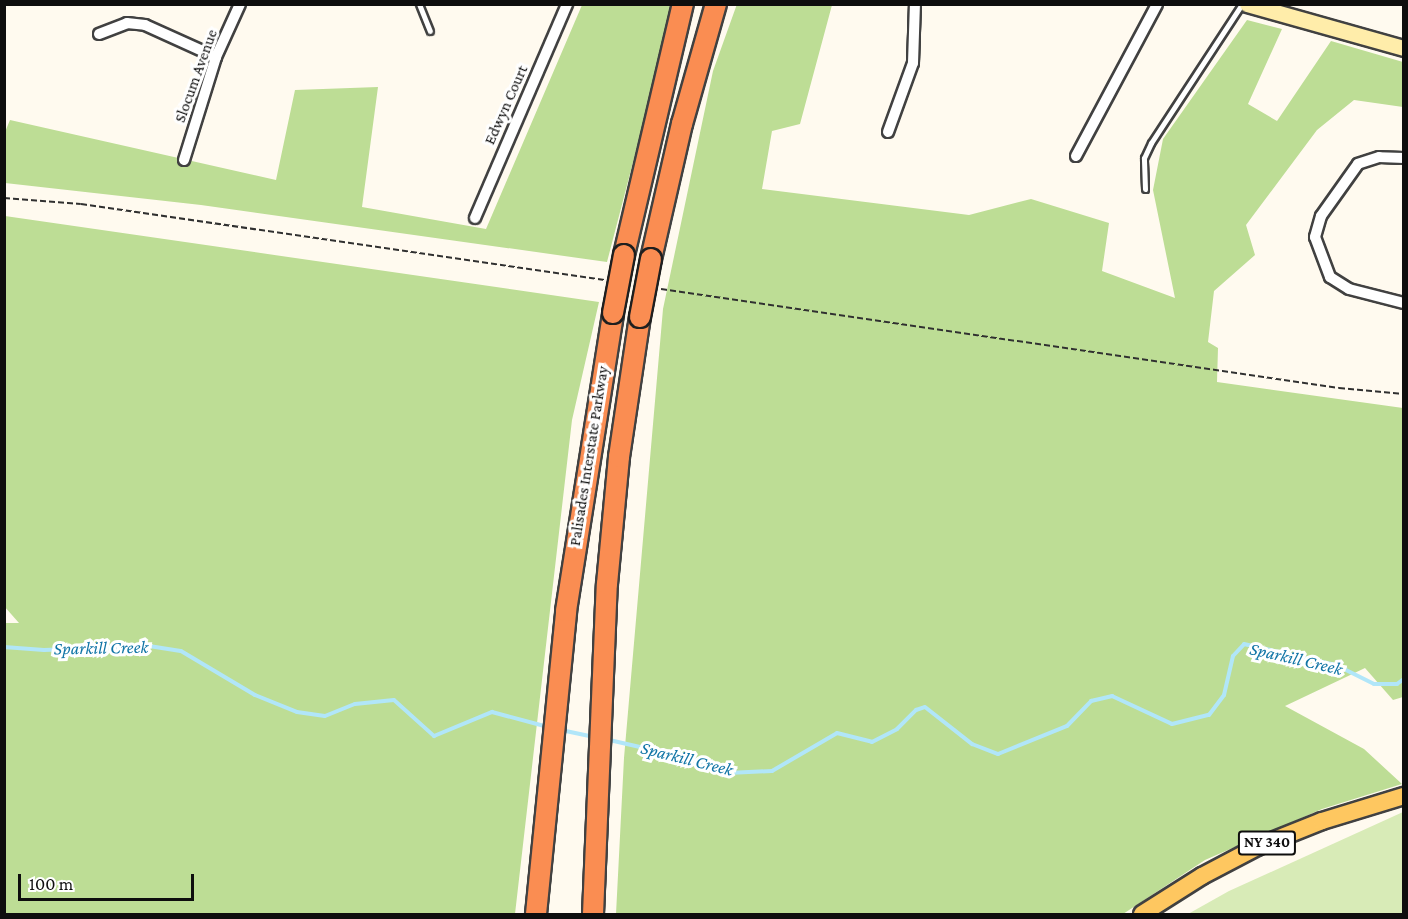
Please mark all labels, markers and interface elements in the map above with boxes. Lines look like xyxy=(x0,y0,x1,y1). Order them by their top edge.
street label: Slocum Avenue xyxy=(170,27,222,125)
street label: Edwyn Court xyxy=(480,62,532,148)
street label: Palisades Interstate Parkway xyxy=(565,365,613,547)
water label: Sparkill Creek xyxy=(54,636,148,660)
water label: Sparkill Creek xyxy=(1248,638,1344,680)
water label: Sparkill Creek xyxy=(639,737,735,781)
road number: NY 340 xyxy=(1237,831,1297,855)
scale bar xyxy=(21,862,196,900)
text: 100 m xyxy=(29,874,73,894)

